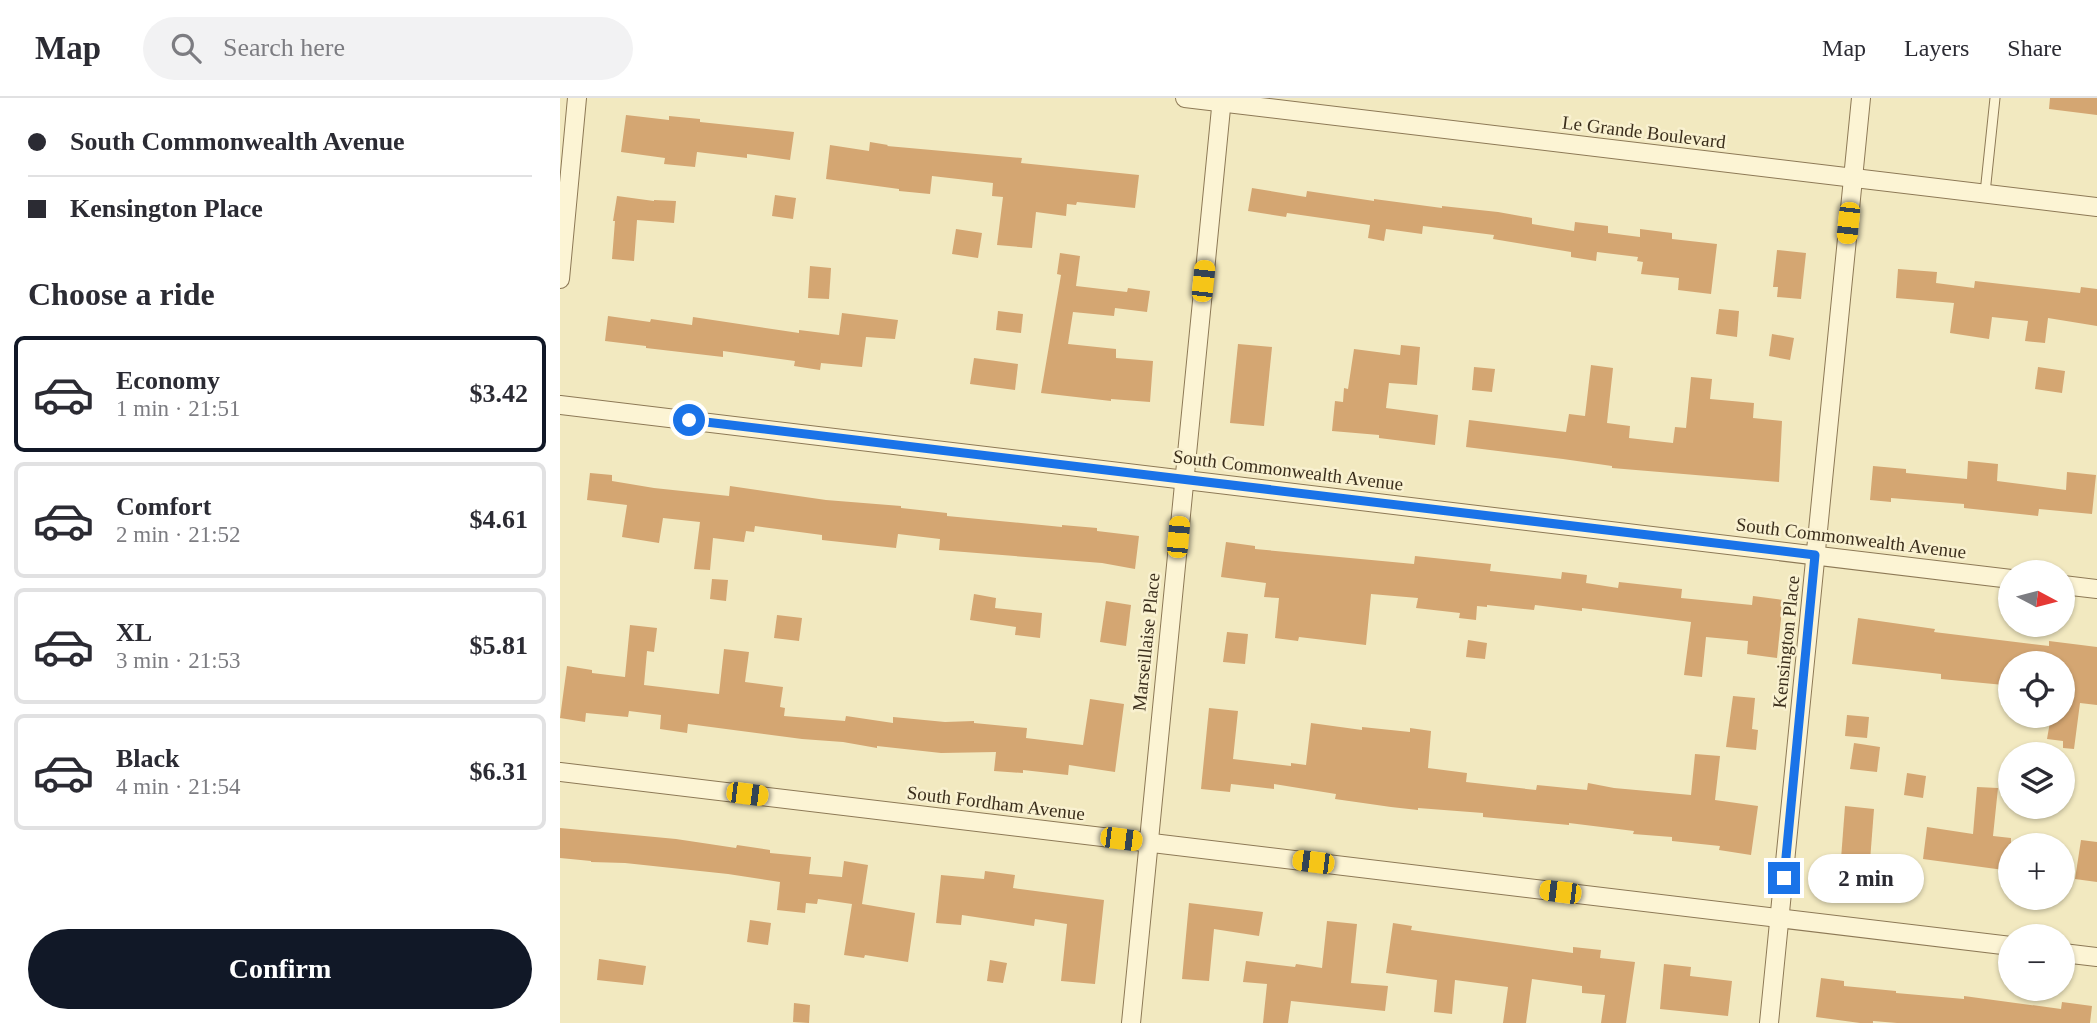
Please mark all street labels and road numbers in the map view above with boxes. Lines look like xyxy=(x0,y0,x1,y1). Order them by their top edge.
street label: Le Grande Boulevard xyxy=(1561,112,1727,153)
street label: South Commonwealth Avenue xyxy=(1172,445,1404,495)
street label: South Commonwealth Avenue xyxy=(1735,513,1967,563)
street label: Marseillaise Place xyxy=(1128,572,1164,712)
street label: Kensington Place xyxy=(1769,575,1803,709)
street label: South Fordham Avenue xyxy=(906,782,1086,824)

